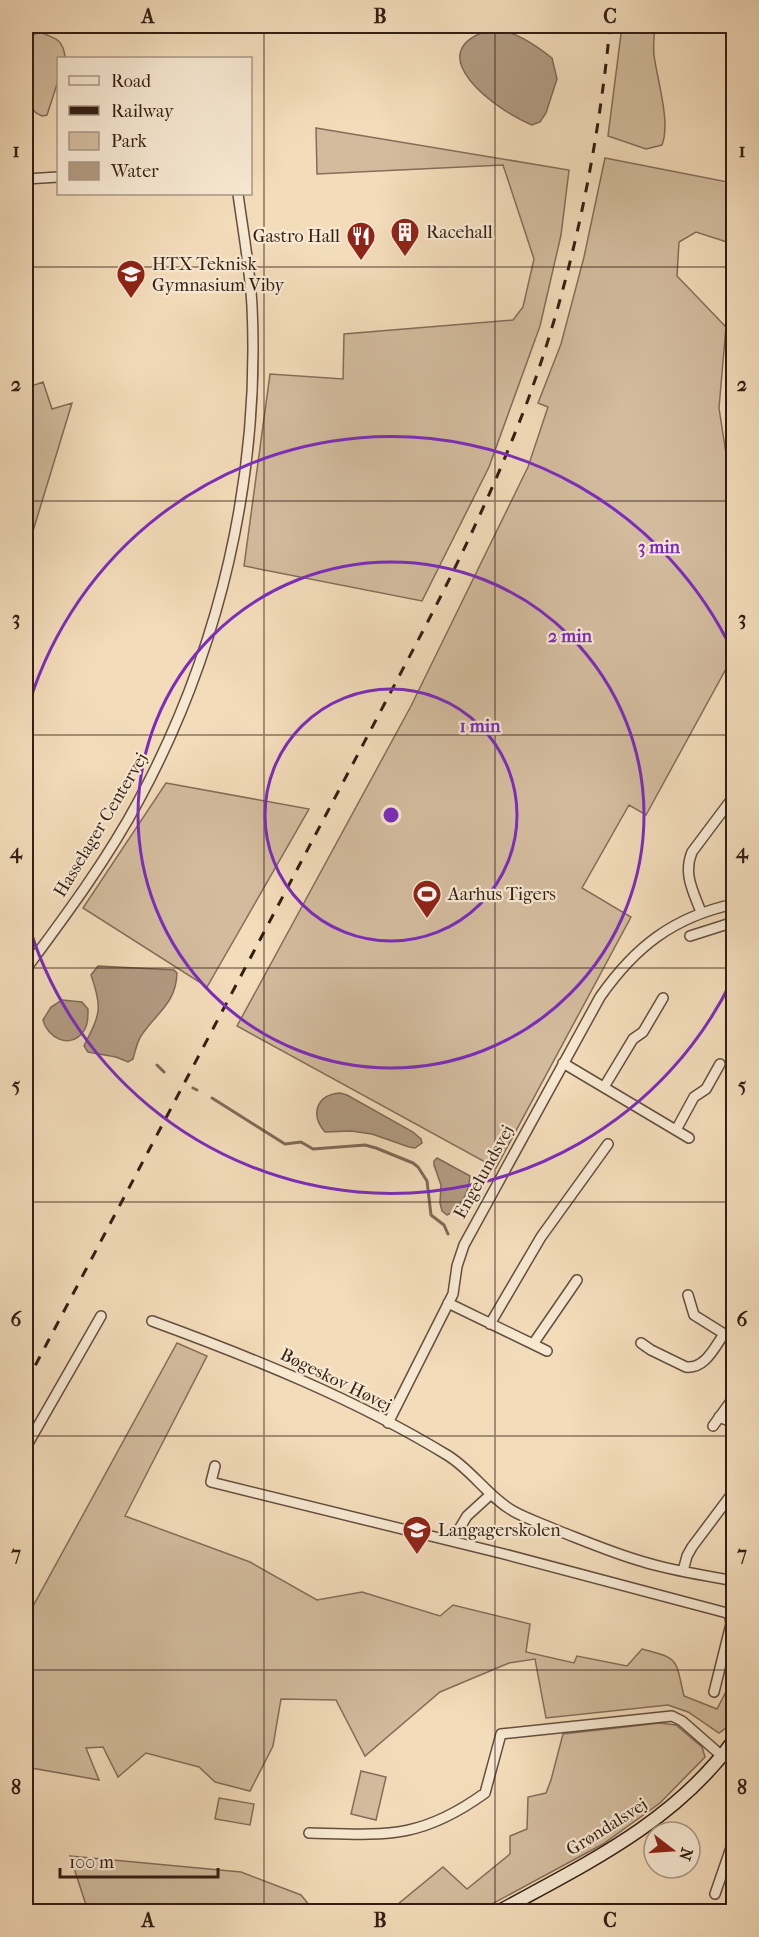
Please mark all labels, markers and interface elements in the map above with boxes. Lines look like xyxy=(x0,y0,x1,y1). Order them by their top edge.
text: A xyxy=(140,5,156,28)
text: B xyxy=(373,5,387,28)
text: C xyxy=(603,5,617,28)
legend xyxy=(57,57,252,195)
text: Road xyxy=(111,71,151,92)
text: Railway xyxy=(111,101,175,122)
text: Park xyxy=(111,131,148,152)
text: 1 xyxy=(12,139,20,162)
text: 1 xyxy=(738,139,746,162)
text: Water xyxy=(110,161,159,182)
building icon: Racehall xyxy=(389,216,421,258)
restaurant icon: Gastro Hall xyxy=(345,220,377,262)
place label: Racehall xyxy=(426,222,493,243)
place label: Gastro Hall xyxy=(253,226,340,247)
place label: HTX Teknisk Gymnasium Viby xyxy=(152,254,286,296)
school or university icon: HTX Teknisk Gymnasium Viby xyxy=(115,258,147,300)
text: 2 xyxy=(11,373,21,396)
text: 2 xyxy=(737,373,747,396)
text: 3 min xyxy=(638,537,681,558)
text: 3 xyxy=(12,607,20,630)
text: 3 xyxy=(738,607,746,630)
text: 2 min xyxy=(548,626,592,647)
text: 1 min xyxy=(459,716,501,737)
street label: Hasselager Centervej xyxy=(50,749,152,901)
centre of rings xyxy=(381,805,401,825)
text: 4 xyxy=(9,840,23,864)
text: 4 xyxy=(735,840,749,864)
sports icon: Aarhus Tigers xyxy=(411,878,443,920)
place label: Aarhus Tigers xyxy=(447,884,556,905)
text: 5 xyxy=(12,1074,21,1097)
text: 5 xyxy=(738,1074,747,1097)
street label: Engelundsvej xyxy=(450,1121,518,1223)
text: 6 xyxy=(11,1308,23,1331)
text: 6 xyxy=(737,1308,749,1331)
street label: Bøgeskov Høvej xyxy=(277,1344,395,1416)
school or university icon: Langagerskolen xyxy=(401,1514,433,1556)
place label: Langagerskolen xyxy=(438,1520,561,1541)
text: 7 xyxy=(10,1542,21,1565)
text: 7 xyxy=(736,1542,747,1565)
text: 8 xyxy=(11,1776,21,1799)
text: 8 xyxy=(737,1776,747,1799)
street label: Grøndalsvej xyxy=(563,1794,651,1860)
north arrow xyxy=(642,1820,702,1880)
scale bar xyxy=(60,1841,218,1879)
text: N xyxy=(675,1846,697,1864)
text: 100 m xyxy=(69,1852,114,1873)
text: A xyxy=(140,1909,156,1932)
text: B xyxy=(373,1909,387,1932)
text: C xyxy=(603,1909,617,1932)

